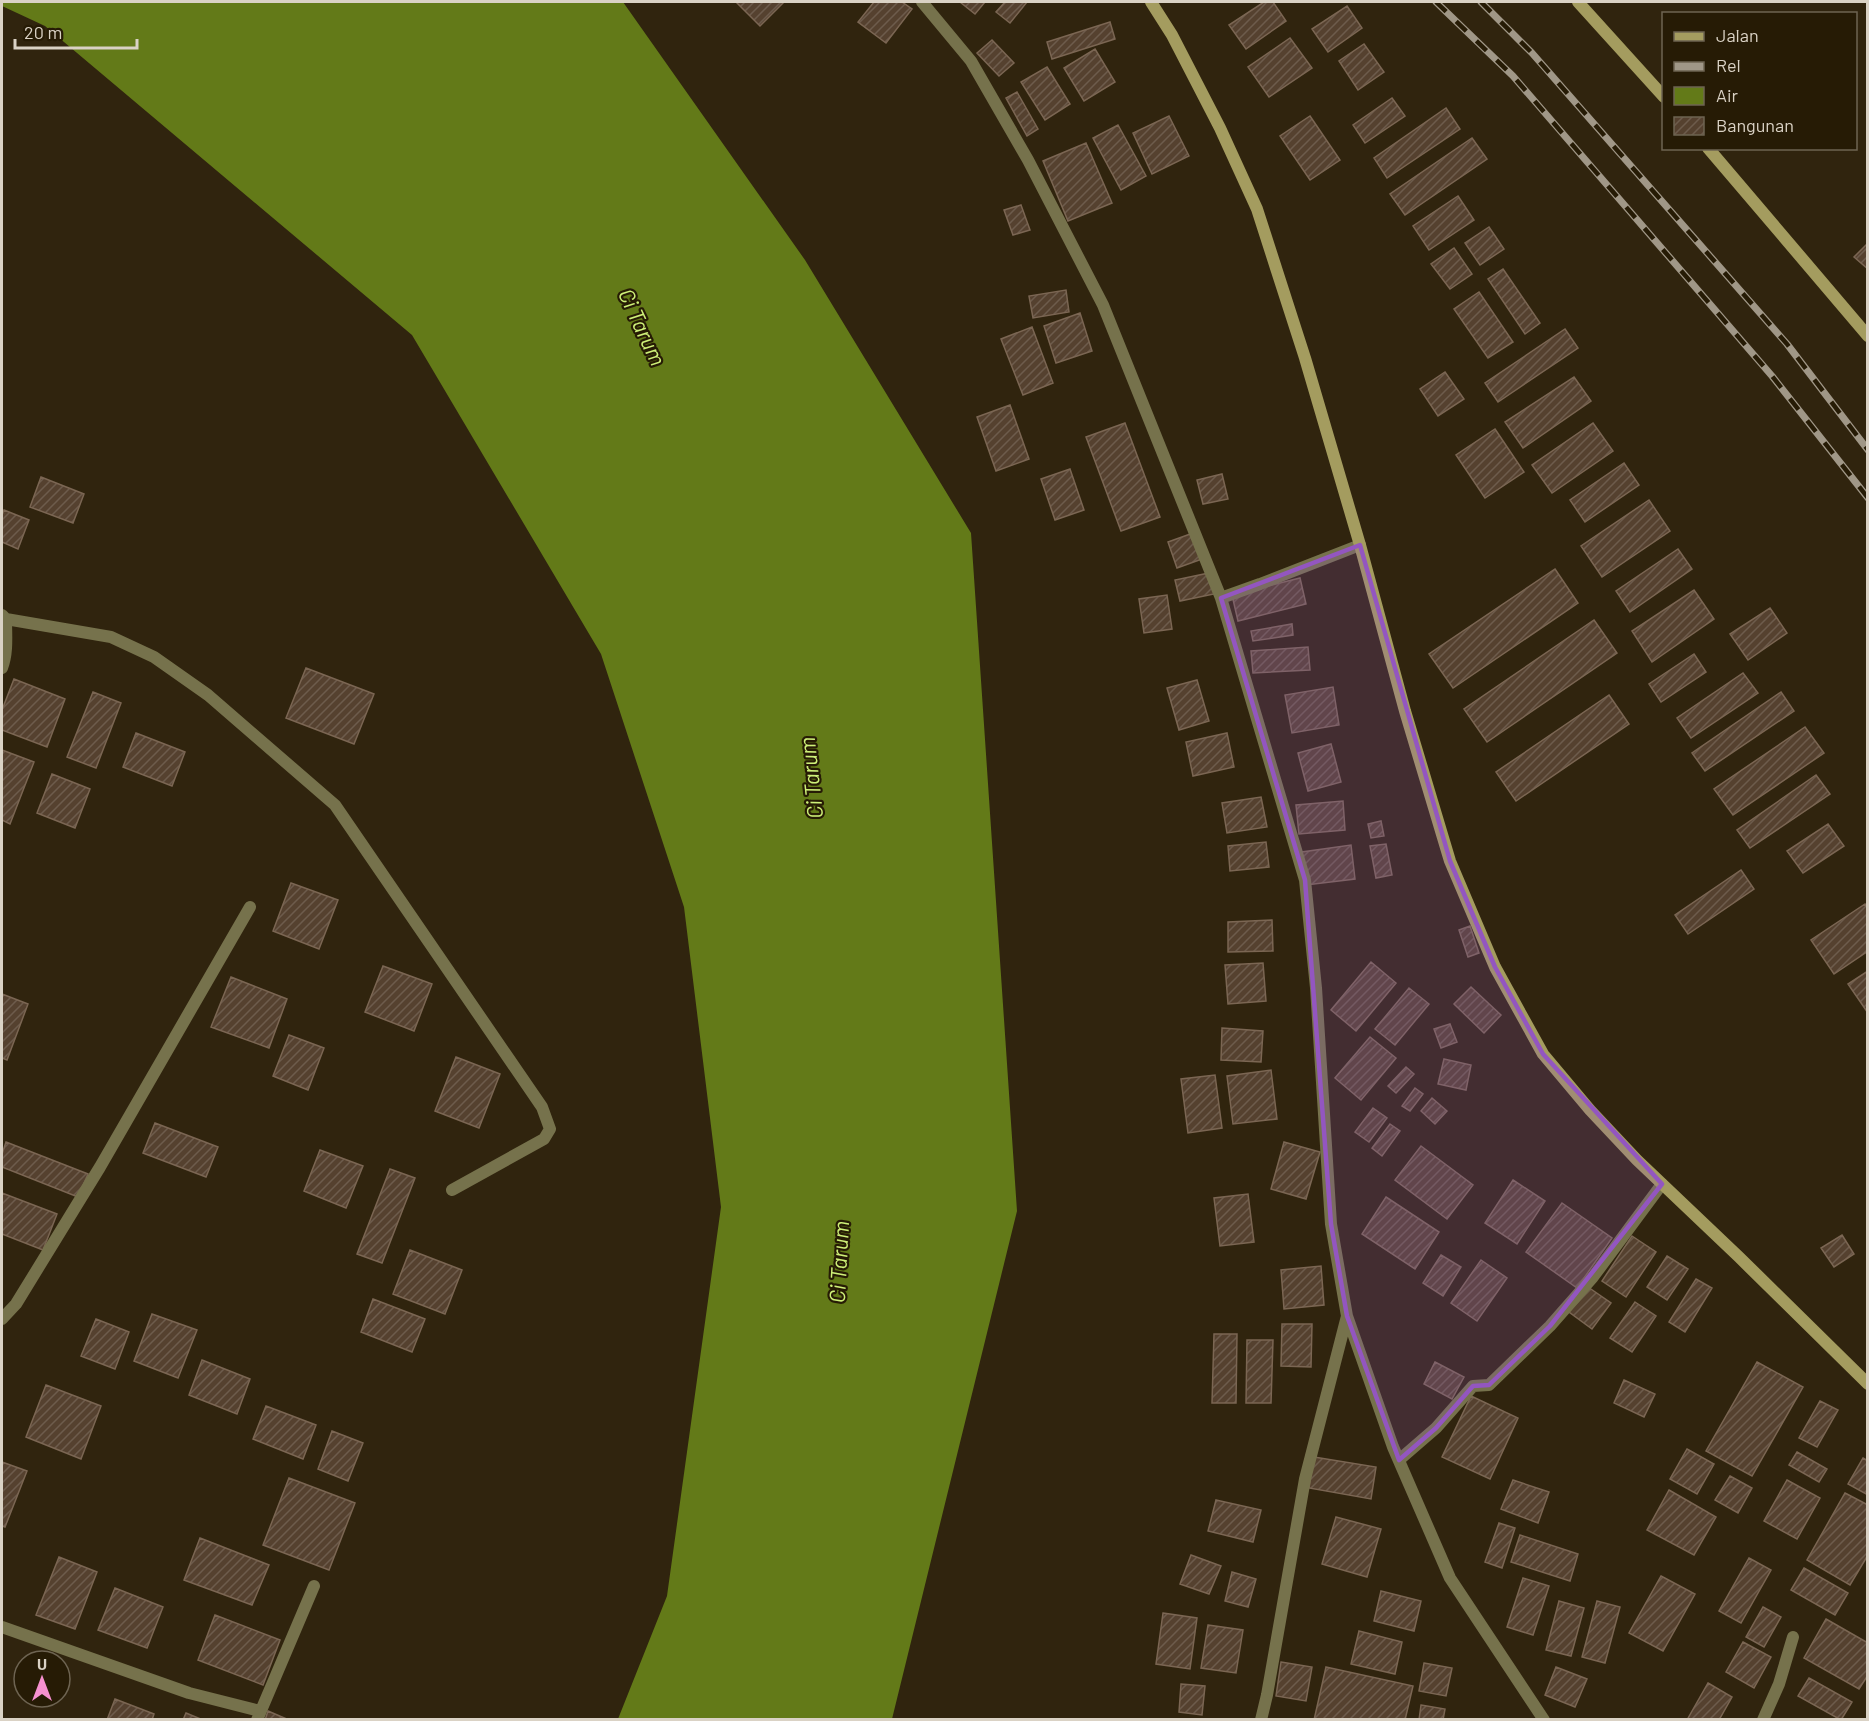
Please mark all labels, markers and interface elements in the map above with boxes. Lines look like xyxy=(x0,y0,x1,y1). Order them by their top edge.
scale bar xyxy=(15,12,136,50)
legend xyxy=(1662,12,1857,150)
text: 20 m xyxy=(24,21,62,43)
text: Jalan xyxy=(1716,24,1759,46)
text: Rel xyxy=(1716,54,1741,76)
text: Air xyxy=(1716,84,1739,106)
text: Bangunan xyxy=(1716,114,1794,136)
water label: Ci Tarum xyxy=(614,284,672,369)
water label: Ci Tarum xyxy=(793,736,827,820)
water label: Ci Tarum xyxy=(823,1220,853,1304)
north arrow xyxy=(12,1649,72,1709)
text: U xyxy=(37,1654,47,1673)

